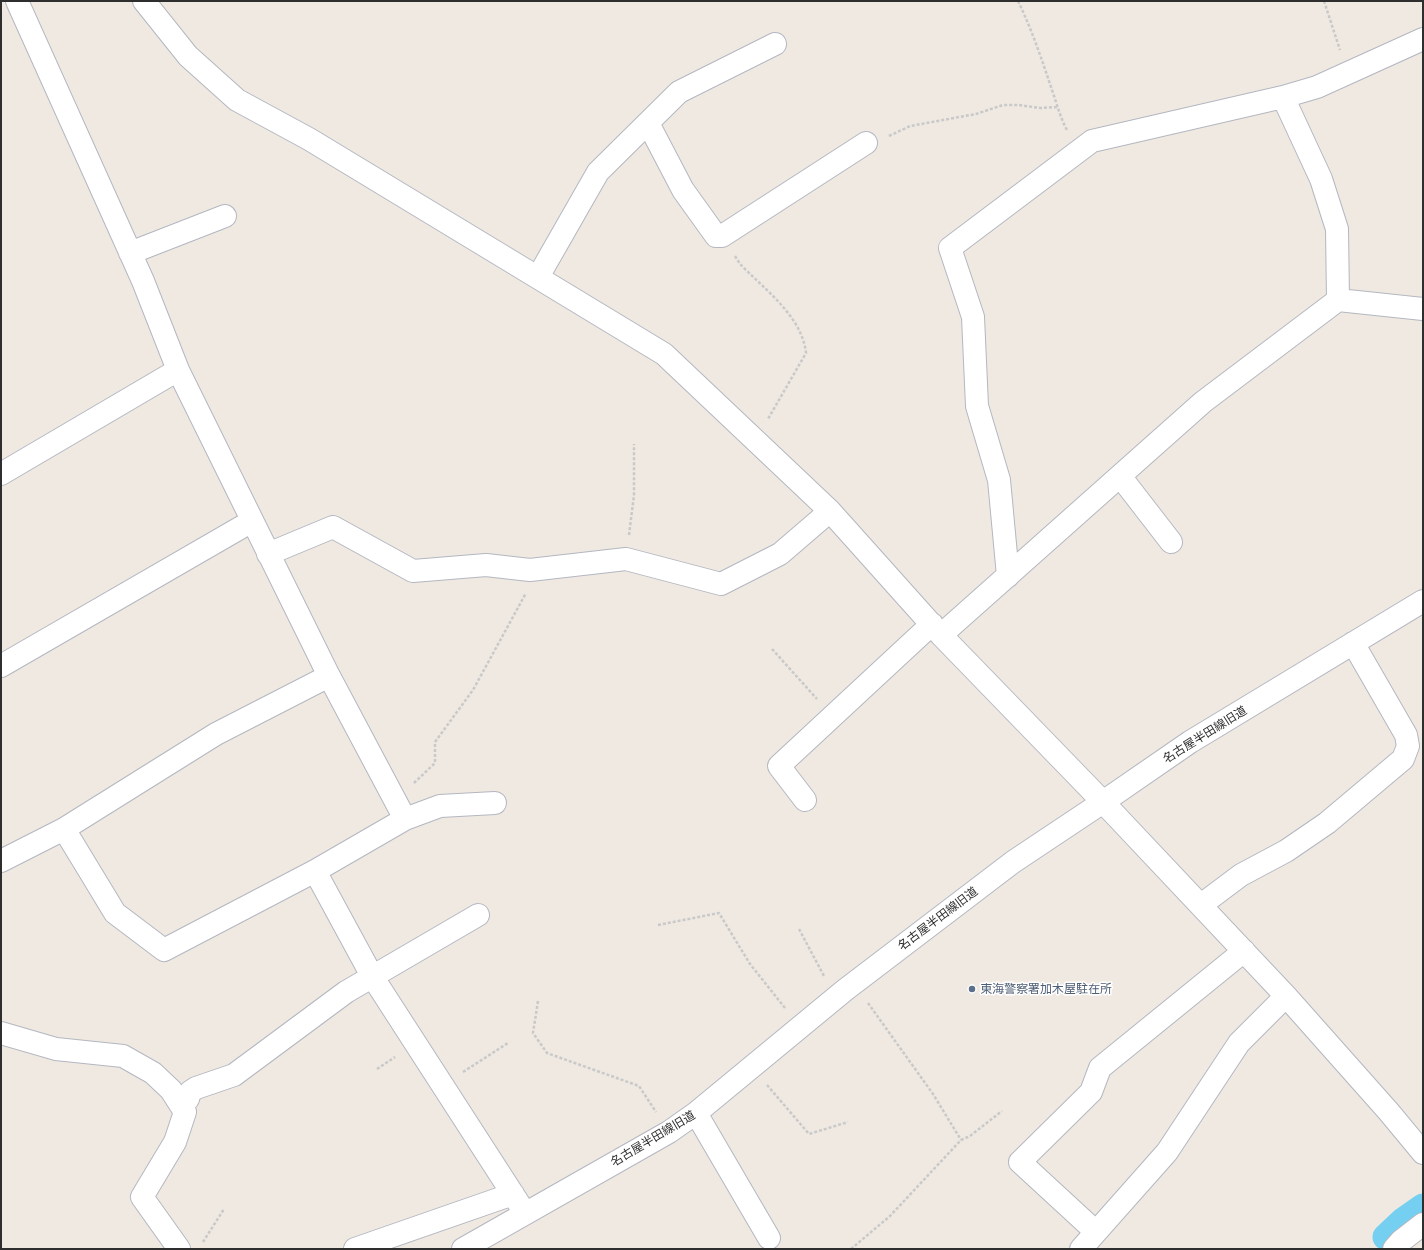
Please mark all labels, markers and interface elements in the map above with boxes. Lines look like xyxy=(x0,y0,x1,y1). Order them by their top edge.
street label: 名古屋半田線旧道 xyxy=(1160,703,1250,767)
street label: 名古屋半田線旧道 xyxy=(895,884,981,954)
place label: 東海警察署加木屋駐在所 xyxy=(980,982,1112,996)
marker: 東海警察署加木屋駐在所 xyxy=(967,984,977,994)
street label: 名古屋半田線旧道 xyxy=(608,1108,698,1170)

